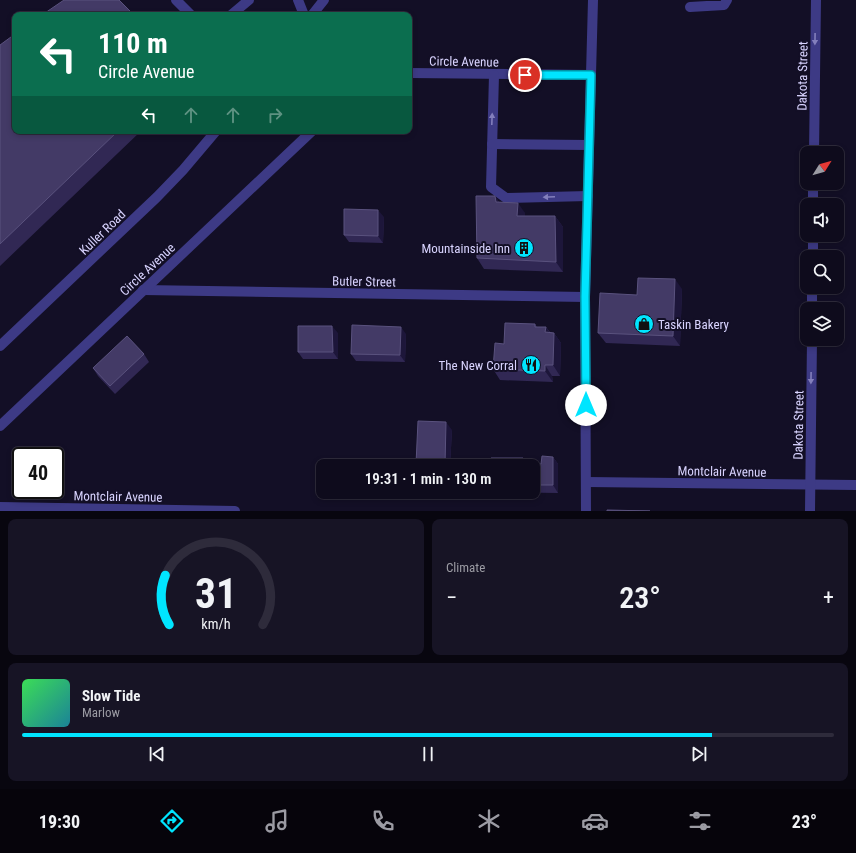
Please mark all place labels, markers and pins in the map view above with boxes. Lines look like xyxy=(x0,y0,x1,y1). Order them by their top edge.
pin xyxy=(508,58,542,92)
building icon: Mountainside Inn xyxy=(513,237,535,259)
place label: Mountainside Inn xyxy=(421,241,510,256)
shop icon: Taskin Bakery xyxy=(633,313,655,335)
place label: Taskin Bakery xyxy=(658,317,730,332)
restaurant icon: The New Corral xyxy=(520,354,542,376)
place label: The New Corral xyxy=(439,358,517,373)

